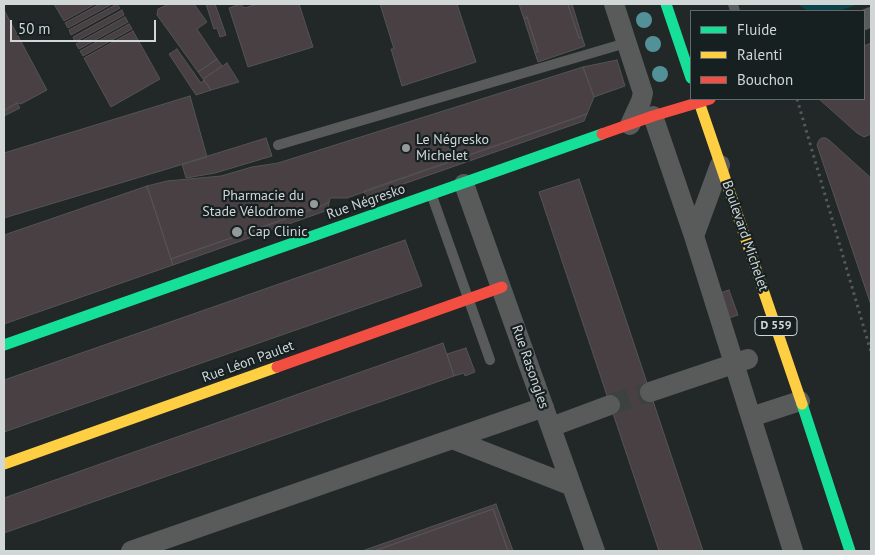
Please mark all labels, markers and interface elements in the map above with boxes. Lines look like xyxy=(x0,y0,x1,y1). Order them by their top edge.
scale bar xyxy=(12,10,159,42)
legend xyxy=(690,10,865,100)
text: 50 m xyxy=(18,19,51,38)
text: Fluide xyxy=(737,20,777,39)
text: Ralenti xyxy=(737,45,783,64)
text: Bouchon xyxy=(737,70,793,89)
place label: Le Négresko Michelet xyxy=(416,132,489,164)
marker: Le Négresko Michelet xyxy=(400,142,412,154)
street label: Boulevard Michelet xyxy=(718,179,772,293)
street label: Rue Négresko xyxy=(324,181,408,223)
place label: Pharmacie du Stade Vélodrome xyxy=(202,188,304,220)
marker: Pharmacie du Stade Vélodrome xyxy=(308,198,320,210)
place label: Cap Clinic xyxy=(248,224,308,240)
marker: Cap Clinic xyxy=(230,225,244,239)
road number: D 559 xyxy=(755,316,797,336)
street label: Rue Rasongles xyxy=(508,323,552,411)
street label: Rue Léon Paulet xyxy=(200,338,296,386)

